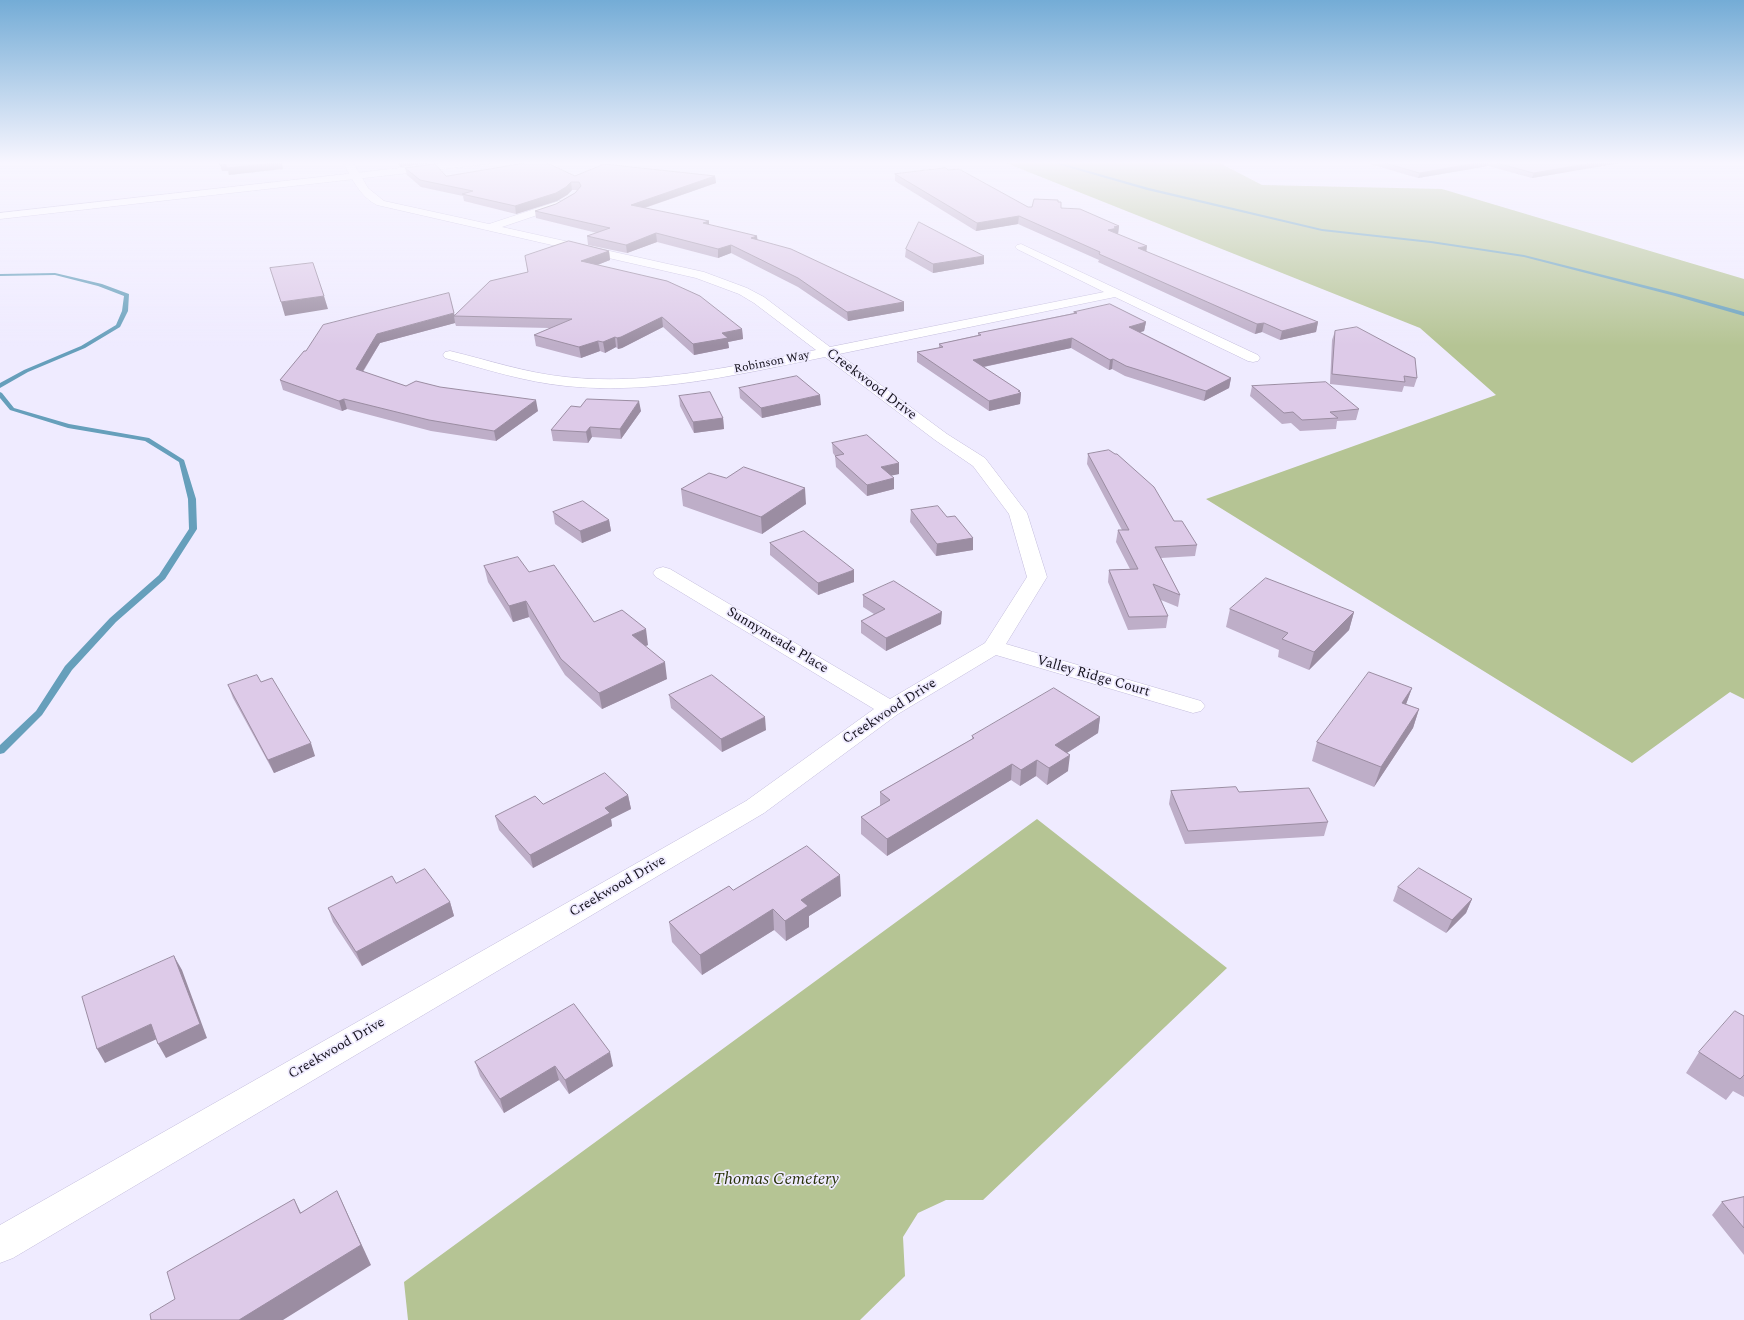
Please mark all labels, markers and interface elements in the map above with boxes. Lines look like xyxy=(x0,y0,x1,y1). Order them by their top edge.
street label: Creekwood Drive xyxy=(823,346,919,424)
street label: Robinson Way xyxy=(733,349,811,377)
street label: Sunnymeade Place xyxy=(723,604,831,678)
street label: Valley Ridge Court xyxy=(1034,653,1152,701)
street label: Creekwood Drive xyxy=(840,675,940,749)
street label: Creekwood Drive xyxy=(567,853,669,921)
street label: Creekwood Drive xyxy=(286,1015,388,1083)
park label: Thomas Cemetery xyxy=(713,1171,839,1191)

